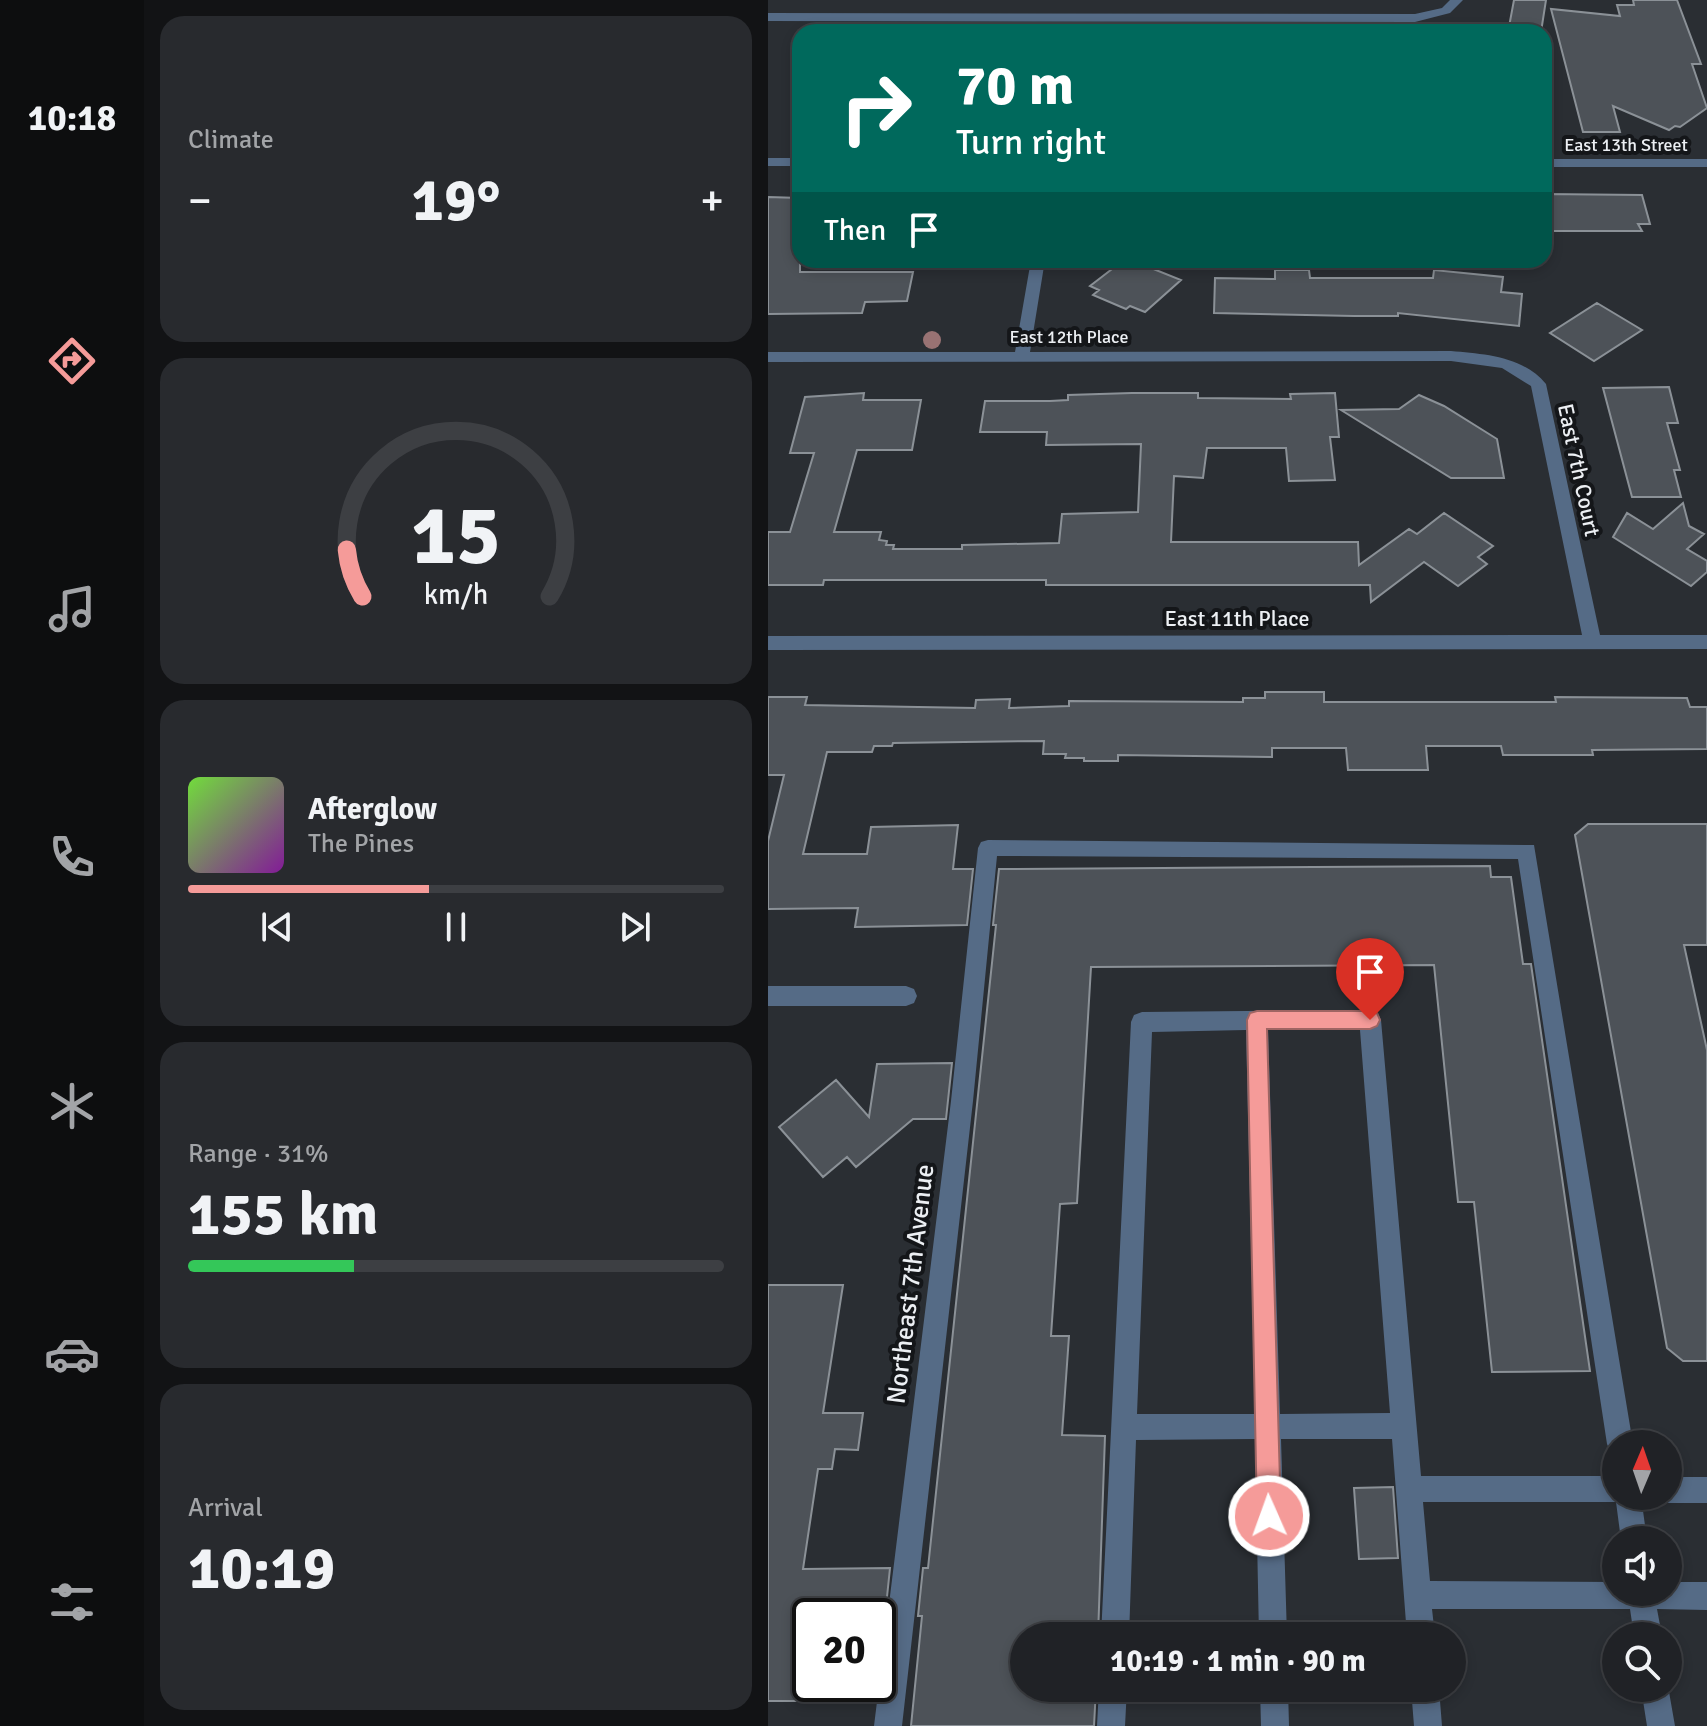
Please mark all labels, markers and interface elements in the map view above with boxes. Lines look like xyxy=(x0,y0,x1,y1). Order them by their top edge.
text: 70 m xyxy=(956,51,1074,120)
icon: right xyxy=(824,56,928,160)
text: 10:18 xyxy=(28,96,116,141)
text: Turn right xyxy=(956,120,1106,165)
text: Climate xyxy=(188,124,274,156)
street label: East 13th Street xyxy=(1564,134,1688,156)
text: 19° xyxy=(412,164,500,238)
text: − xyxy=(188,174,212,228)
text: + xyxy=(700,174,724,228)
icon: arrive xyxy=(902,208,946,252)
text: Then xyxy=(824,212,886,249)
street label: East 12th Place xyxy=(1010,326,1128,348)
icon: directions xyxy=(44,333,100,389)
street label: East 7th Court xyxy=(1552,401,1606,539)
text: 15 xyxy=(411,485,501,587)
text: km/h xyxy=(424,577,488,612)
icon: music xyxy=(44,581,100,637)
street label: East 11th Place xyxy=(1164,605,1310,632)
text: Afterglow xyxy=(308,791,437,828)
text: The Pines xyxy=(308,828,414,860)
icon: phone xyxy=(44,829,100,885)
icon: previous xyxy=(255,905,299,949)
icon: pause xyxy=(434,905,478,949)
icon: next xyxy=(613,905,657,949)
pin xyxy=(1336,938,1404,1020)
icon: arrive xyxy=(1348,950,1392,994)
icon: climate xyxy=(44,1078,100,1134)
text: Range · 31% xyxy=(188,1138,329,1170)
street label: Northeast 7th Avenue xyxy=(880,1162,942,1406)
text: 155 km xyxy=(188,1178,378,1252)
icon: car xyxy=(44,1326,100,1382)
north arrow xyxy=(1602,1430,1682,1510)
map controls xyxy=(1602,1430,1682,1702)
position arrow xyxy=(1227,1474,1311,1558)
text: Arrival xyxy=(188,1492,263,1524)
button: sound xyxy=(1602,1526,1682,1606)
text: 10:19 xyxy=(188,1532,335,1606)
icon: filters xyxy=(44,1574,100,1630)
speed limit sign: 20 xyxy=(792,1598,896,1702)
button: search xyxy=(1602,1622,1682,1702)
text: 10:19 · 1 min · 90 m xyxy=(1110,1643,1366,1680)

